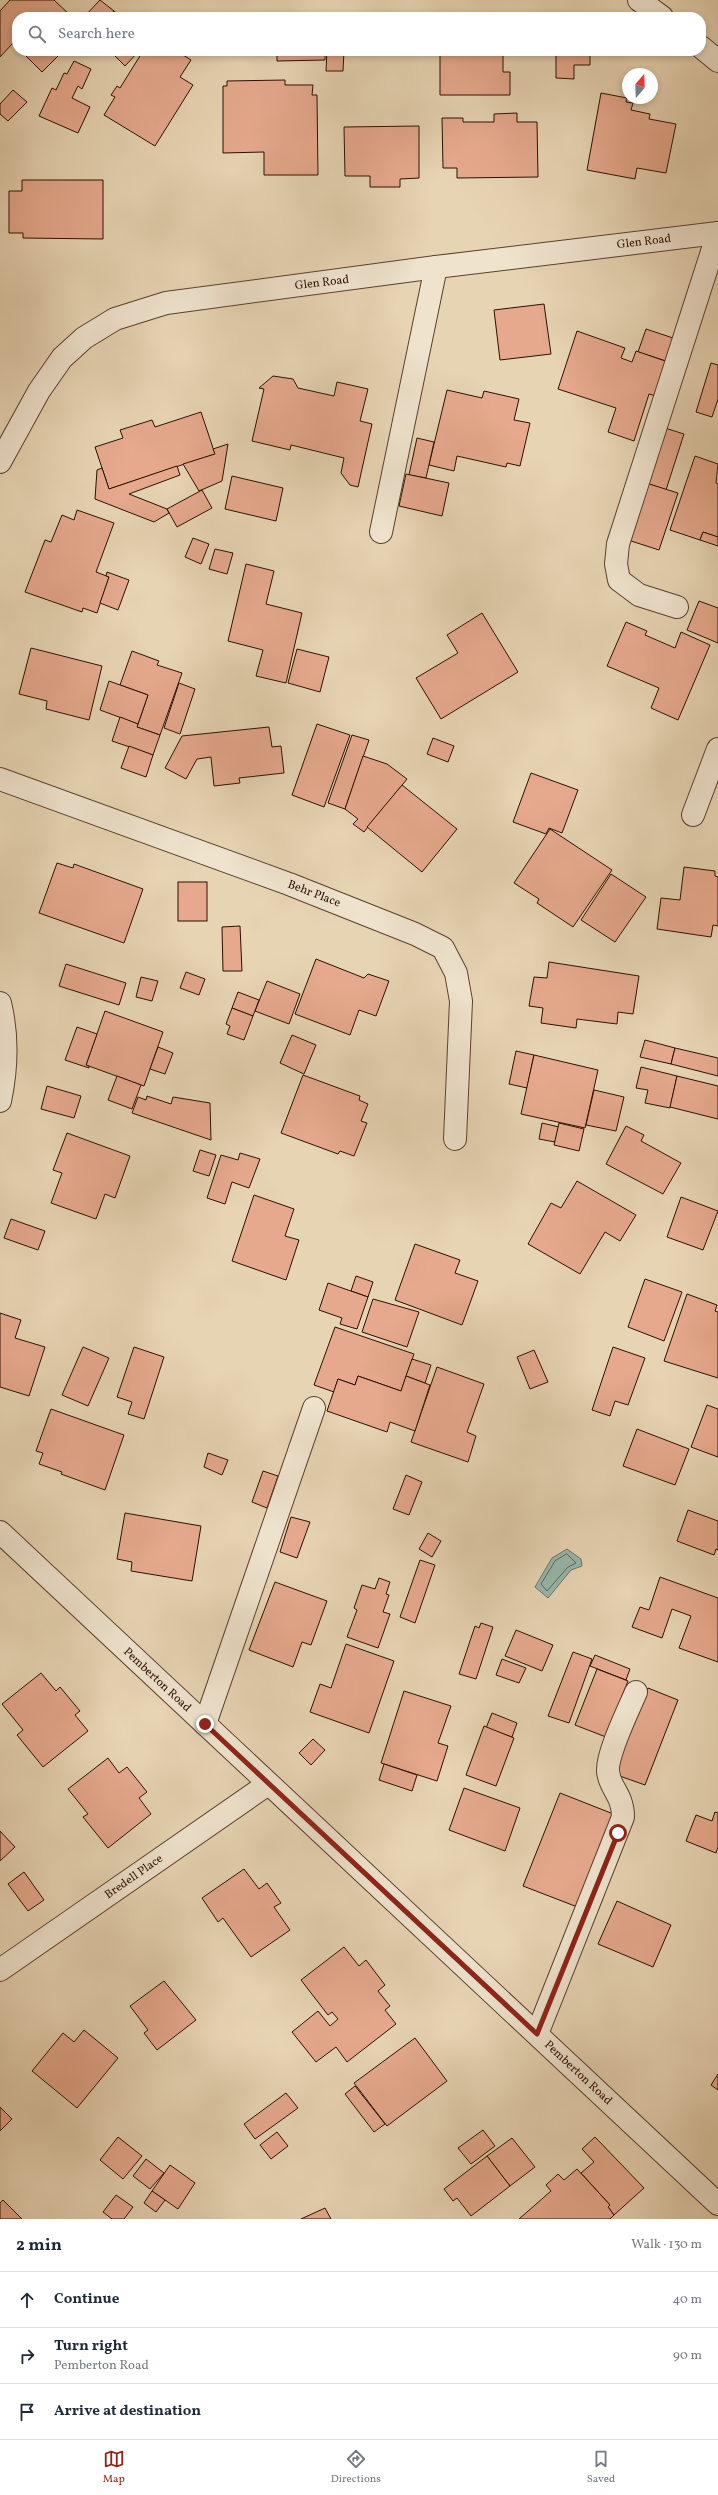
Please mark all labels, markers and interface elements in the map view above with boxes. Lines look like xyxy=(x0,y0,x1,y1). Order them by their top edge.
search box xyxy=(12,12,706,56)
icon: search xyxy=(26,23,48,45)
text: Search here xyxy=(58,24,135,45)
north arrow xyxy=(622,68,658,104)
street label: Glen Road xyxy=(616,231,672,253)
street label: Glen Road xyxy=(294,272,350,294)
street label: Behr Place xyxy=(285,877,343,911)
street label: Pemberton Road xyxy=(120,1644,195,1716)
route end xyxy=(196,1715,214,1733)
route start xyxy=(609,1824,627,1842)
street label: Bredell Place xyxy=(102,1851,167,1903)
street label: Pemberton Road xyxy=(541,2037,616,2109)
text: 2 min xyxy=(16,2234,62,2257)
text: Walk · 130 m xyxy=(631,2236,702,2254)
icon: ahead xyxy=(16,2289,38,2311)
text: Continue xyxy=(54,2289,119,2310)
text: 40 m xyxy=(673,2291,702,2309)
text: Turn right xyxy=(54,2336,128,2357)
icon: right xyxy=(16,2345,38,2367)
text: 90 m xyxy=(673,2347,702,2365)
text: Pemberton Road xyxy=(54,2357,149,2375)
icon: arrive xyxy=(16,2401,38,2423)
text: Arrive at destination xyxy=(54,2401,201,2422)
tab: Map xyxy=(103,2448,125,2487)
tab: Directions xyxy=(331,2448,381,2487)
tab: Saved xyxy=(587,2448,615,2487)

